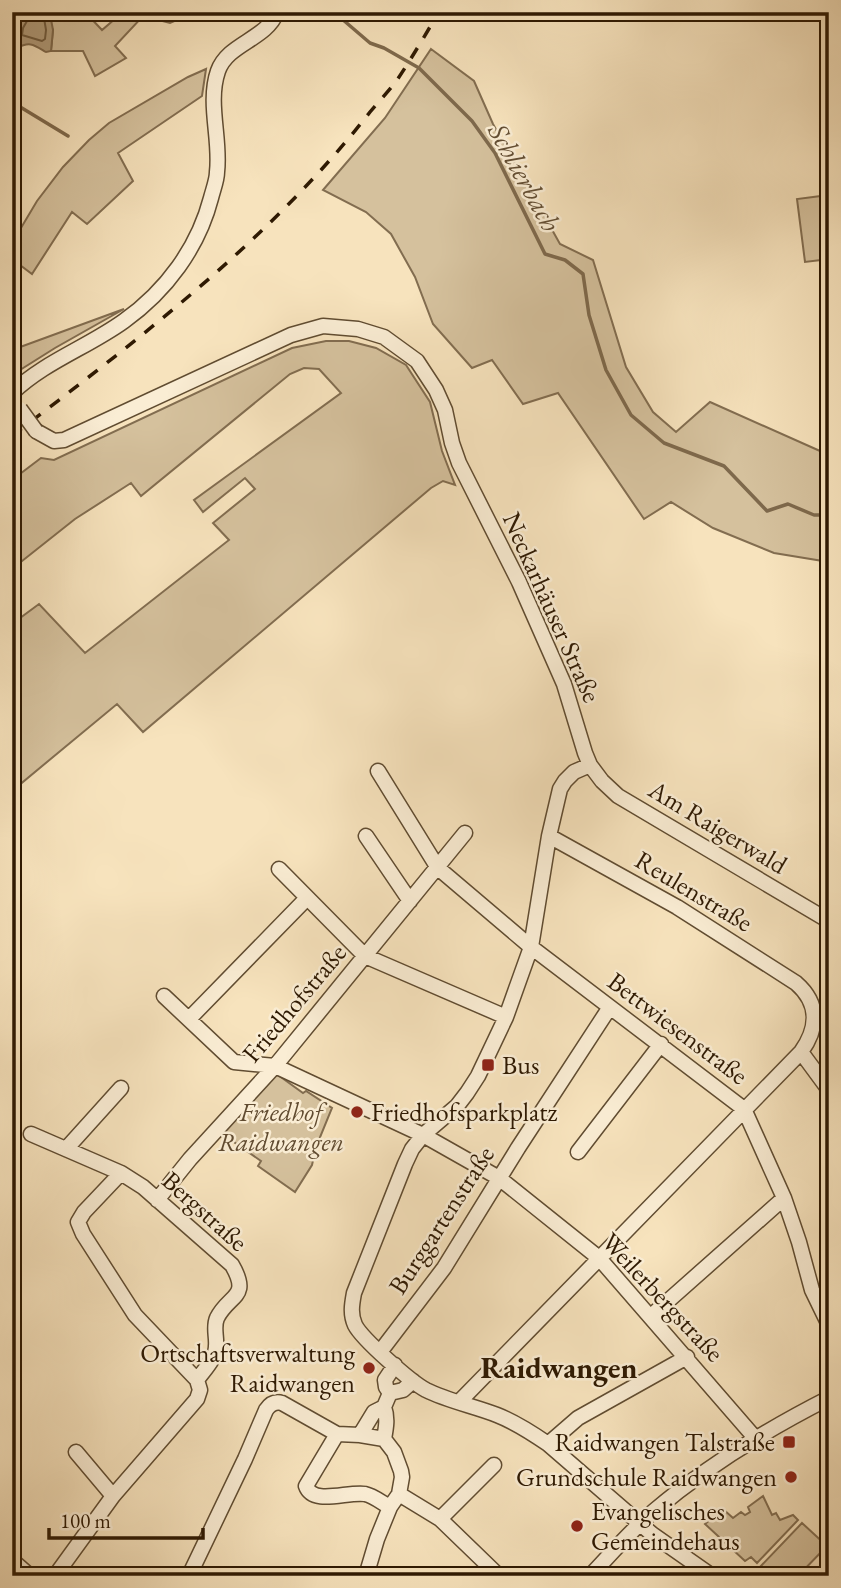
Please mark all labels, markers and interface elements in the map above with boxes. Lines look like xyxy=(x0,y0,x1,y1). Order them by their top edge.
water label: Schlierbach xyxy=(480,116,570,238)
street label: Neckarhäuser Straße xyxy=(495,507,609,707)
street label: Am Raigerwald xyxy=(642,772,794,882)
street label: Reulenstraße xyxy=(629,843,759,939)
street label: Friedhofstraße xyxy=(234,937,354,1069)
street label: Bettwiesenstraße xyxy=(601,964,755,1092)
place label: Bus xyxy=(502,1048,539,1082)
marker: Bus xyxy=(480,1057,496,1073)
park label: Friedhof Raidwangen xyxy=(218,1095,344,1159)
place label: Friedhofsparkplatz xyxy=(371,1095,557,1129)
marker: Friedhofsparkplatz xyxy=(349,1104,365,1120)
street label: Burggartenstraße xyxy=(380,1139,502,1301)
street label: Bergstraße xyxy=(155,1163,255,1259)
street label: Weilerbergstraße xyxy=(594,1225,732,1369)
place label: Ortschaftsverwaltung Raidwangen xyxy=(140,1336,356,1400)
district label: Raidwangen xyxy=(480,1348,638,1387)
marker: Ortschaftsverwaltung Raidwangen xyxy=(361,1360,377,1376)
place label: Raidwangen Talstraße xyxy=(554,1425,775,1459)
marker: Raidwangen Talstraße xyxy=(781,1434,797,1450)
place label: Grundschule Raidwangen xyxy=(516,1460,777,1494)
marker: Grundschule Raidwangen xyxy=(783,1469,799,1485)
place label: Evangelisches Gemeindehaus xyxy=(591,1494,740,1558)
scale bar xyxy=(49,1497,203,1541)
text: 100 m xyxy=(60,1507,111,1534)
marker: Evangelisches Gemeindehaus xyxy=(569,1518,585,1534)

